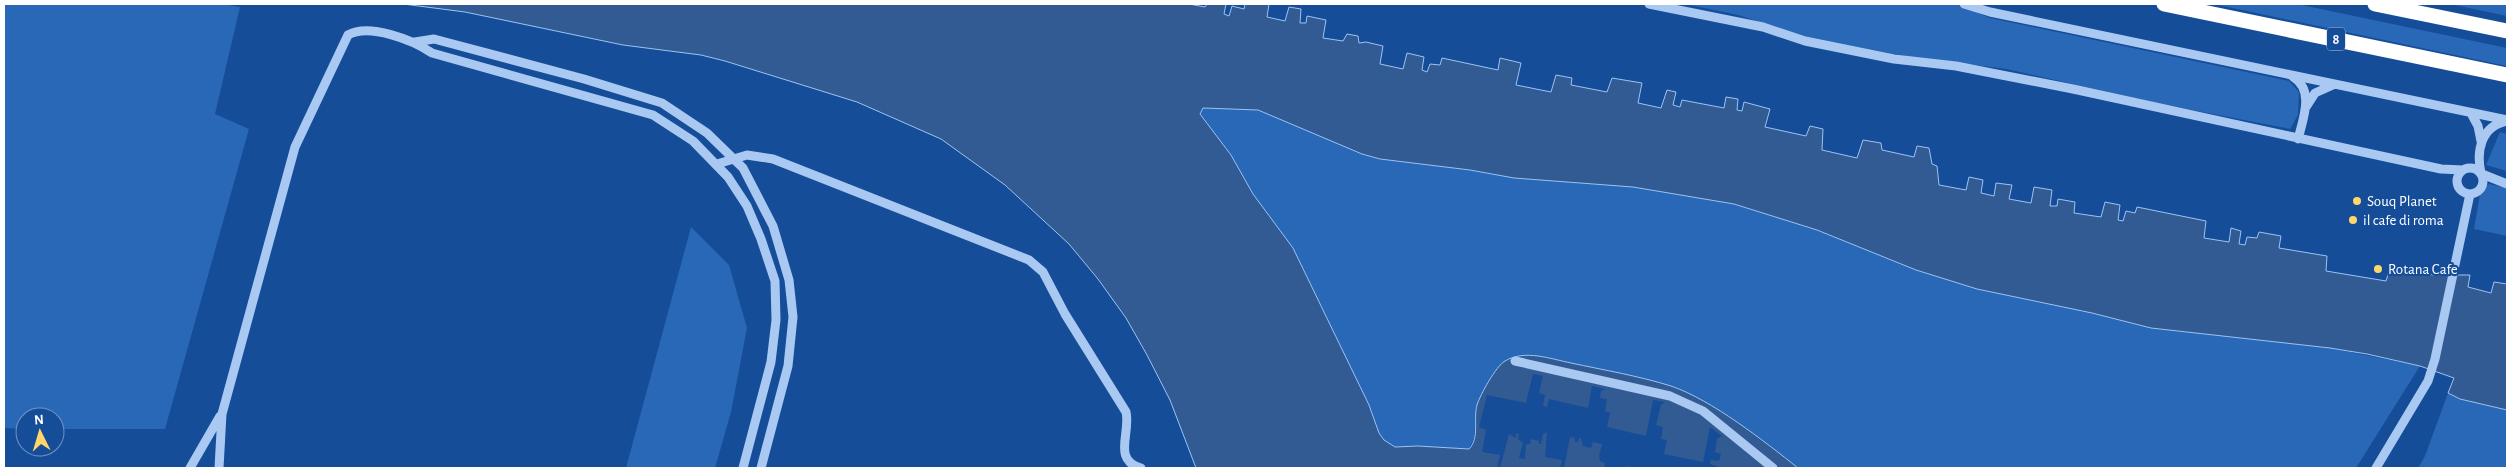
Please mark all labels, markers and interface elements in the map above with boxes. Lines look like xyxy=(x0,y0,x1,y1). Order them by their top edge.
road number: 8 xyxy=(2327,28,2345,50)
place label: Souq Planet xyxy=(2367,194,2437,209)
marker: Souq Planet xyxy=(2351,195,2363,207)
place label: il cafe di roma xyxy=(2363,213,2444,228)
marker: il cafe di roma xyxy=(2347,214,2359,226)
place label: Rotana Cafe xyxy=(2388,262,2458,277)
marker: Rotana Cafe xyxy=(2372,263,2384,275)
north arrow xyxy=(15,407,65,457)
text: N xyxy=(33,413,44,427)

